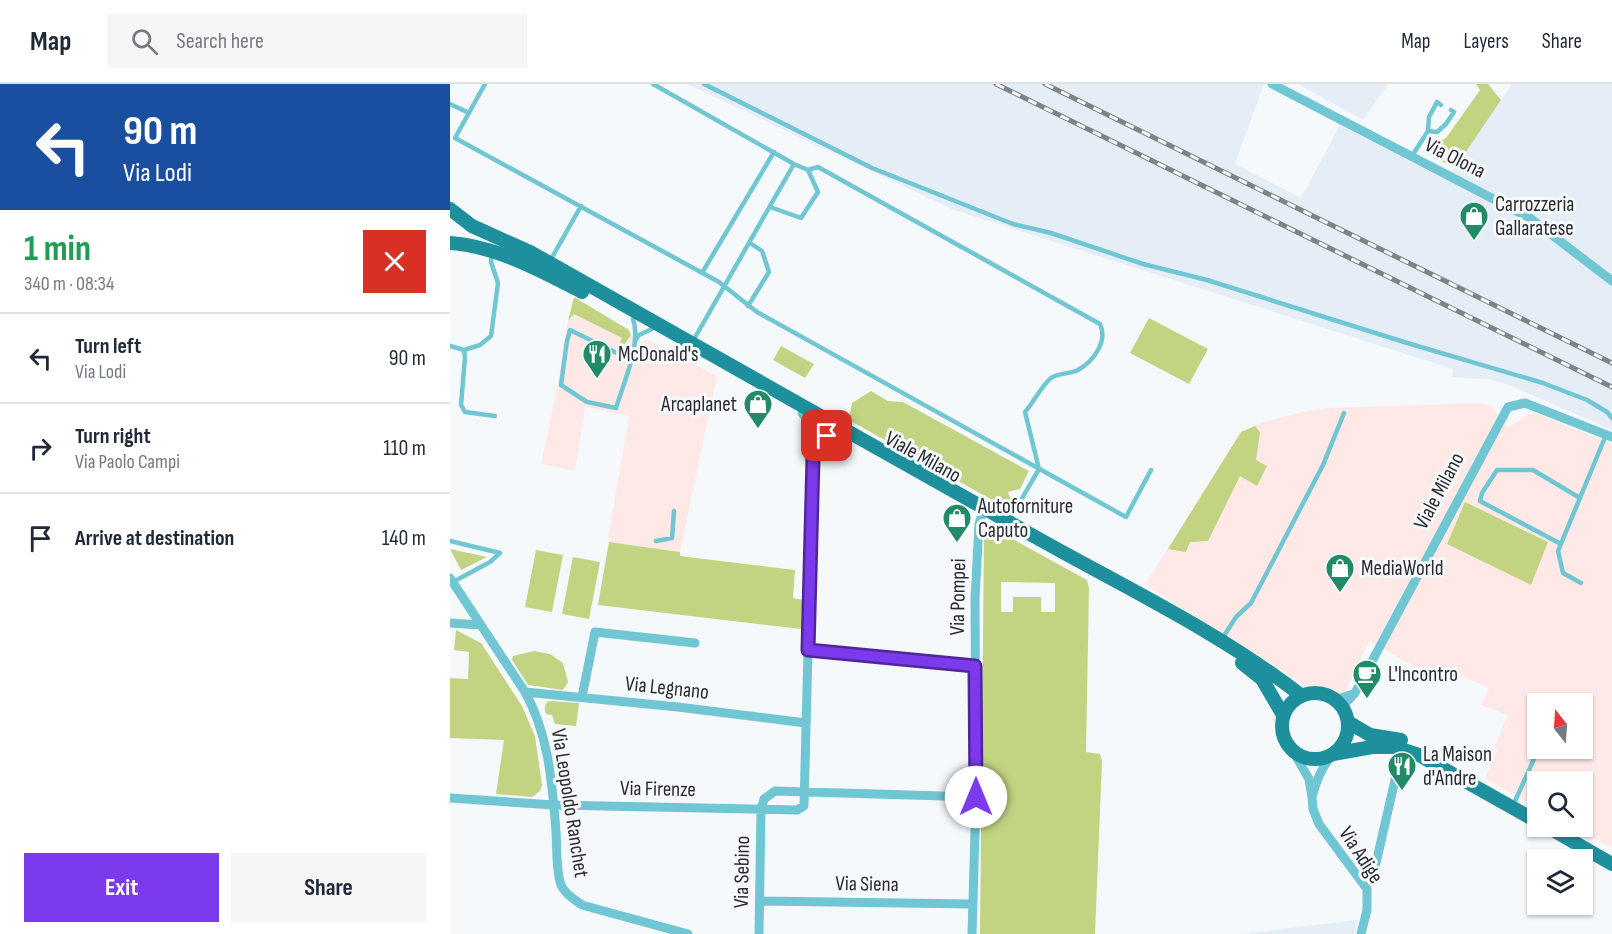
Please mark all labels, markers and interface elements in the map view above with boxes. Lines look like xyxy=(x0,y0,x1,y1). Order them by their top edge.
search box xyxy=(107,14,527,68)
text: Map xyxy=(30,25,71,58)
icon: search xyxy=(128,25,161,58)
text: Search here xyxy=(176,28,264,55)
text: Map xyxy=(1401,29,1430,54)
text: Layers xyxy=(1463,29,1509,54)
text: Share xyxy=(1542,29,1582,54)
text: 90 m xyxy=(123,106,197,157)
icon: left xyxy=(24,108,102,186)
street label: Via Olona xyxy=(1420,132,1490,184)
text: Via Lodi xyxy=(123,157,192,189)
place label: Carrozzeria Gallaratese xyxy=(1495,192,1574,241)
shop icon: Carrozzeria Gallaratese xyxy=(1458,200,1490,242)
text: 1 min xyxy=(24,228,91,271)
button: close xyxy=(363,230,426,293)
text: 340 m · 08:34 xyxy=(24,272,114,296)
text: Turn left xyxy=(75,333,141,360)
restaurant icon: McDonald's xyxy=(581,338,613,380)
icon: left xyxy=(24,342,57,375)
place label: McDonald's xyxy=(618,342,699,367)
text: 90 m xyxy=(389,345,426,372)
text: Via Lodi xyxy=(75,360,126,384)
shop icon: Arcaplanet xyxy=(742,388,774,430)
place label: Arcaplanet xyxy=(660,392,737,417)
pin xyxy=(801,410,852,461)
icon: arrive xyxy=(810,419,843,452)
text: Turn right xyxy=(75,423,151,450)
street label: Viale Milano xyxy=(881,426,965,488)
icon: right xyxy=(24,432,57,465)
text: 110 m xyxy=(383,435,426,462)
street label: Viale Milano xyxy=(1408,448,1470,534)
text: Via Paolo Campi xyxy=(75,450,180,474)
place label: Autoforniture Caputo xyxy=(977,494,1073,543)
shop icon: Autoforniture Caputo xyxy=(941,502,973,544)
icon: arrive xyxy=(24,522,57,555)
text: Arrive at destination xyxy=(75,525,234,552)
text: 140 m xyxy=(382,525,426,552)
shop icon: MediaWorld xyxy=(1324,552,1356,594)
place label: MediaWorld xyxy=(1361,556,1443,581)
street label: Via Pompei xyxy=(945,558,971,636)
cafe icon: L'Incontro xyxy=(1351,658,1383,700)
place label: L'Incontro xyxy=(1388,662,1458,687)
street label: Via Legnano xyxy=(624,671,710,705)
north arrow xyxy=(1527,693,1593,759)
map controls xyxy=(1527,693,1593,915)
street label: Via Leopoldo Ranchet xyxy=(546,727,594,879)
place label: La Maison d'Andre xyxy=(1423,742,1492,791)
restaurant icon: La Maison d'Andre xyxy=(1386,750,1418,792)
position arrow xyxy=(944,765,1008,829)
button: search xyxy=(1527,771,1593,837)
street label: Via Firenze xyxy=(620,776,696,802)
street label: Via Adige xyxy=(1333,822,1389,888)
street label: Via Sebino xyxy=(729,836,755,908)
button: layers xyxy=(1527,849,1593,915)
button: Exit xyxy=(24,853,219,922)
button: Share xyxy=(231,853,426,922)
street label: Via Siena xyxy=(835,871,899,897)

